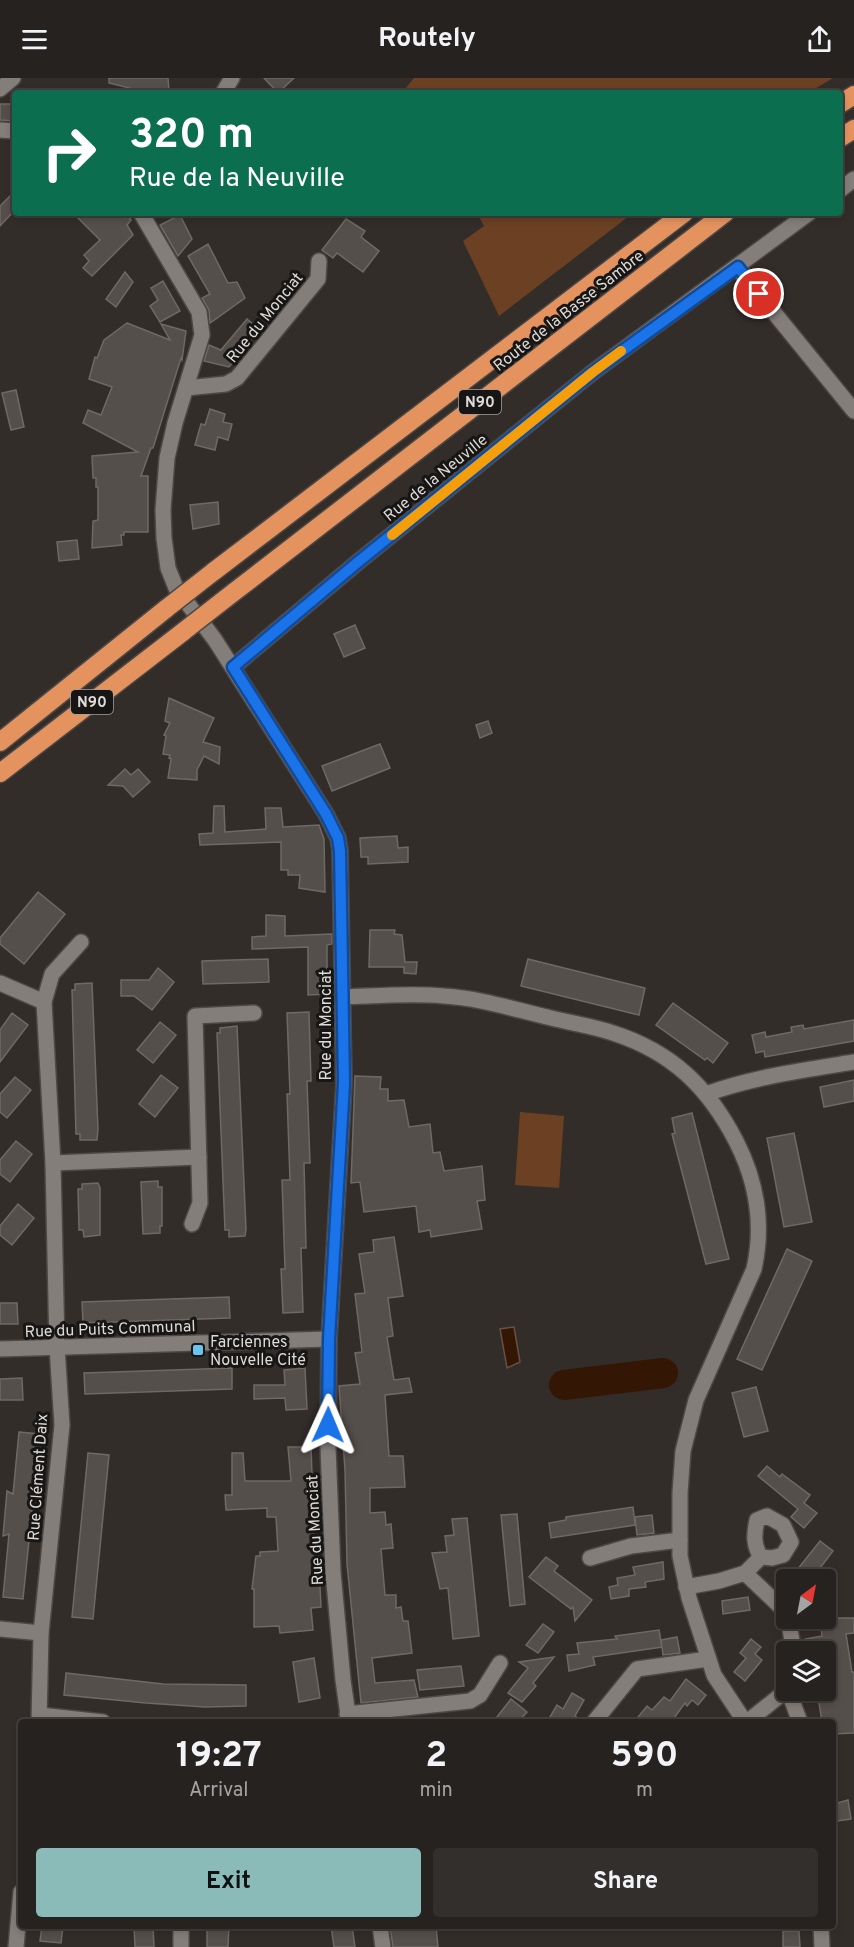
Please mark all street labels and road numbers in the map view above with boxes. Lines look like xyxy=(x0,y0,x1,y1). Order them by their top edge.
street label: Route de la Basse Sambre xyxy=(490,247,648,377)
street label: Rue du Monciat xyxy=(223,269,308,368)
road number: N90 xyxy=(459,390,501,414)
street label: Rue de la Neuville xyxy=(380,431,492,527)
road number: N90 xyxy=(71,690,113,714)
street label: Rue du Monciat xyxy=(317,970,337,1080)
street label: Rue du Puits Communal xyxy=(24,1317,196,1343)
street label: Rue Clément Daix xyxy=(25,1413,53,1541)
street label: Rue du Monciat xyxy=(303,1474,329,1586)

